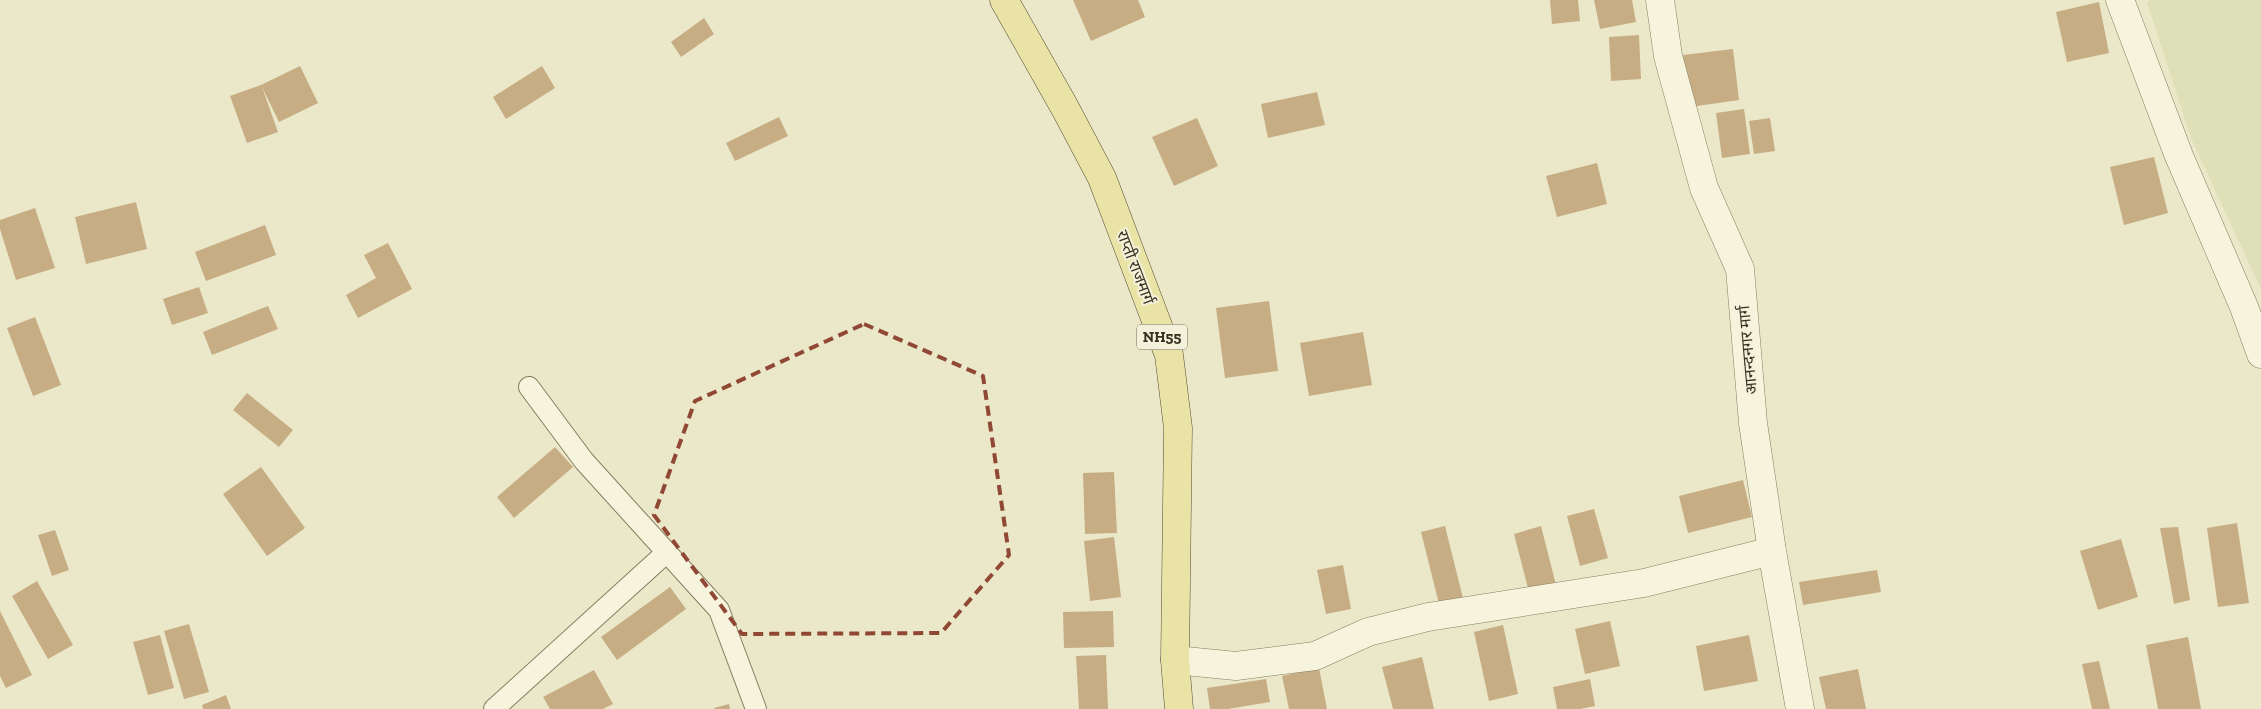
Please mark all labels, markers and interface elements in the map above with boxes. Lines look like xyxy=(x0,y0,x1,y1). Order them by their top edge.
street label: राप्ती राजमार्ग xyxy=(1113,227,1159,308)
street label: आनन्दनगर मार्ग xyxy=(1734,304,1761,395)
road number: NH55 xyxy=(1137,324,1187,350)

